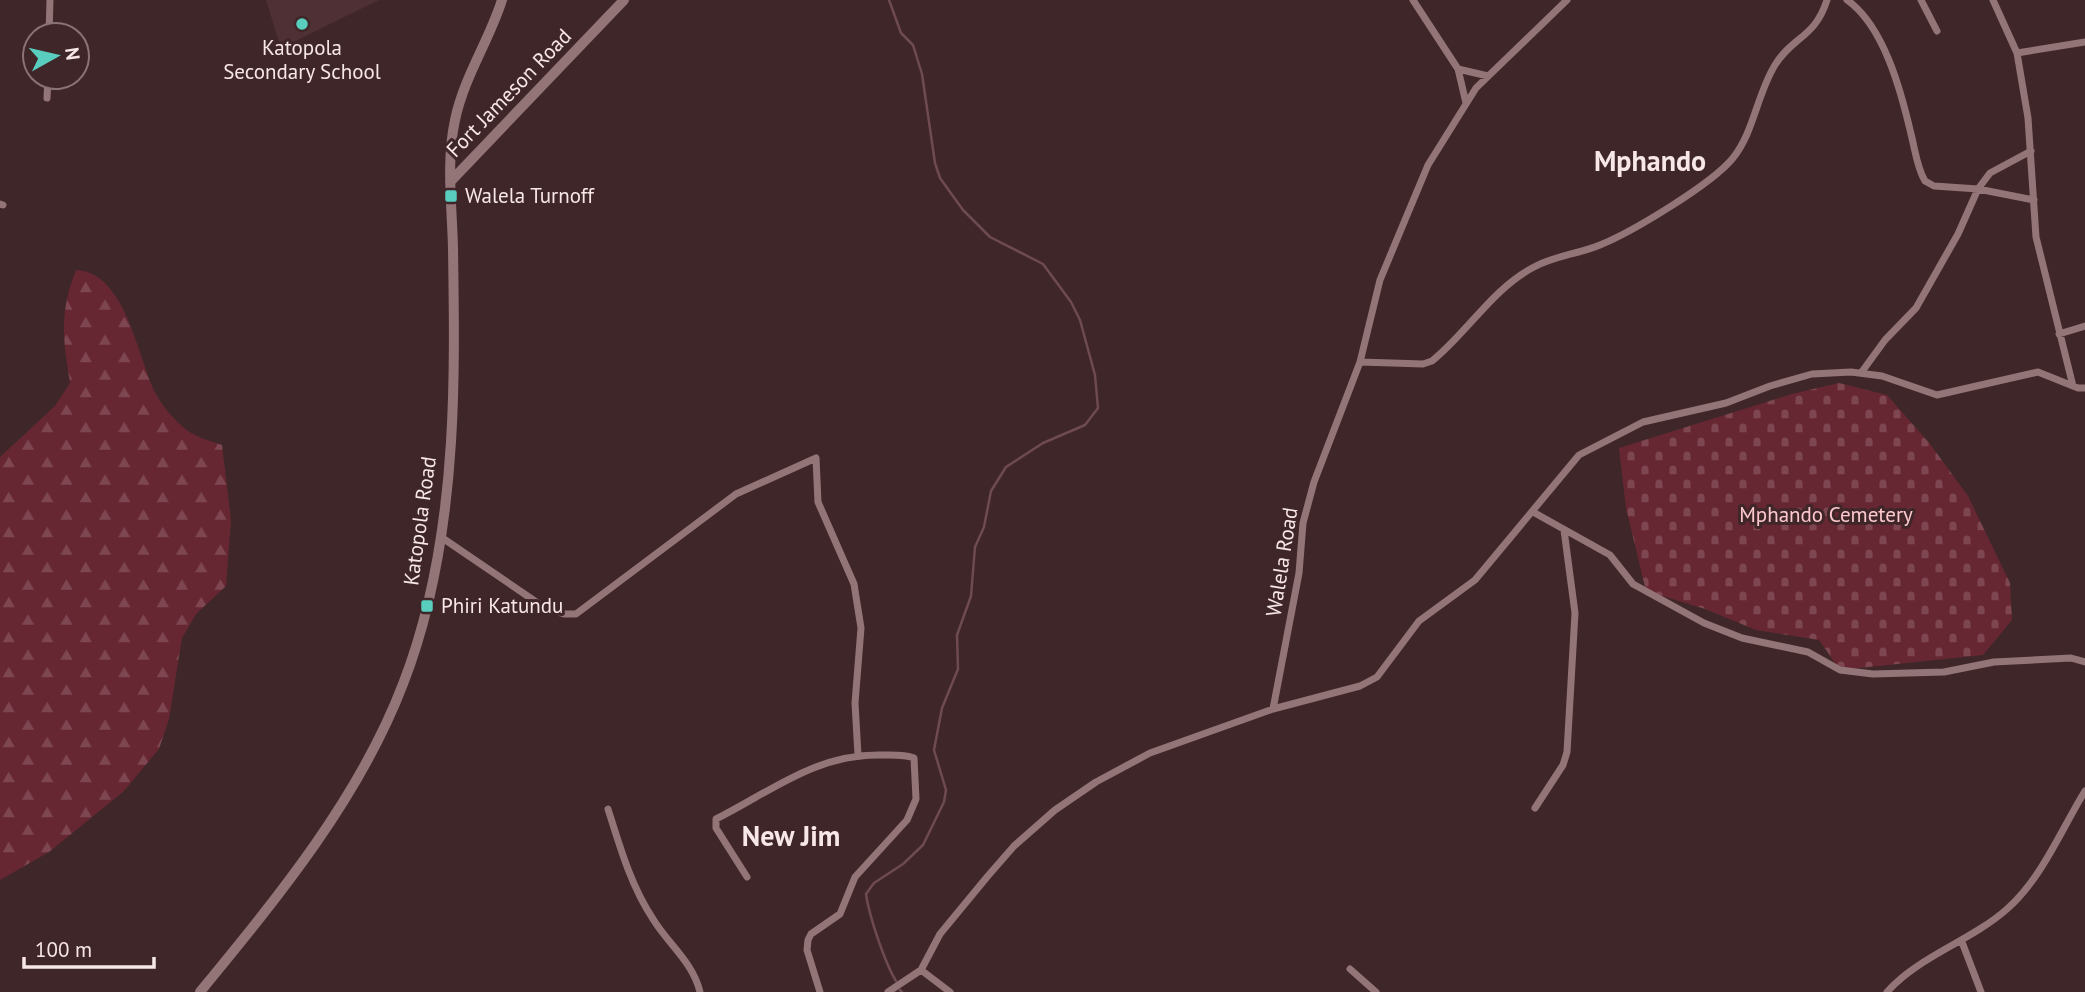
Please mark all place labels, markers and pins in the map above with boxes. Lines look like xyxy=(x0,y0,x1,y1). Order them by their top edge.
marker: Katopola Secondary School xyxy=(294,16,310,32)
place label: Katopola Secondary School xyxy=(223,34,381,85)
place label: Walela Turnoff xyxy=(465,182,595,209)
marker: Walela Turnoff xyxy=(443,188,459,204)
place label: Phiri Katundu xyxy=(441,592,563,619)
marker: Phiri Katundu xyxy=(419,598,435,614)

